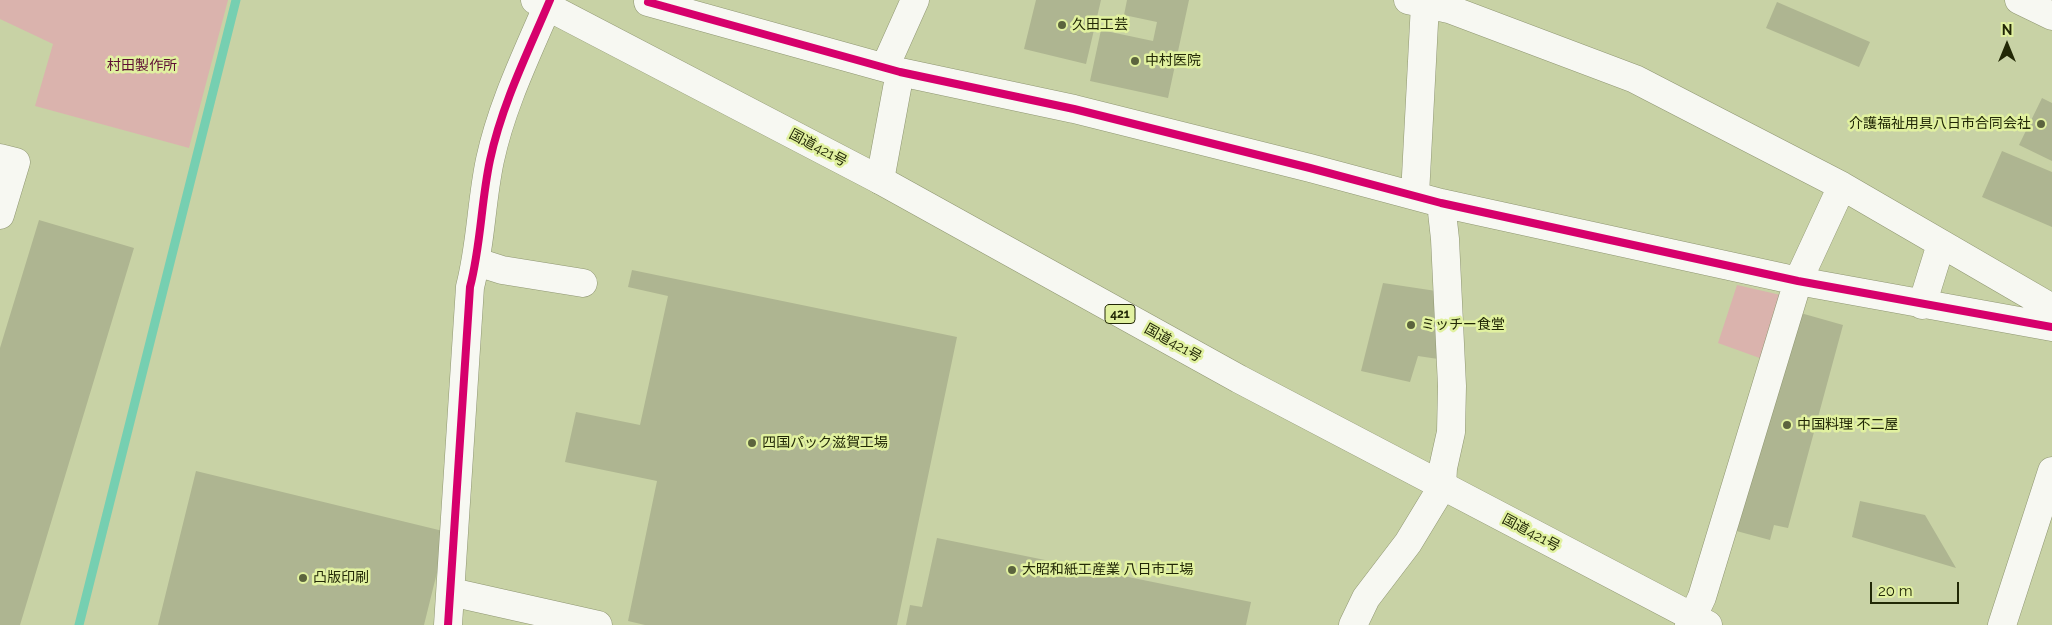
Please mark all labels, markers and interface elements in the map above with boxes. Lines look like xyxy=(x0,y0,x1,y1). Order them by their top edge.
place label: 久田工芸 xyxy=(1072,17,1128,33)
marker: 久田工芸 xyxy=(1056,19,1068,31)
north arrow xyxy=(1982,20,2032,70)
text: N xyxy=(2002,22,2012,38)
place label: 中村医院 xyxy=(1145,53,1201,69)
marker: 中村医院 xyxy=(1129,55,1141,67)
park label: 村田製作所 xyxy=(107,58,177,74)
place label: 介護福祉用具八日市合同会社 xyxy=(1849,116,2031,132)
marker: 介護福祉用具八日市合同会社 xyxy=(2035,118,2047,130)
street label: 国道421号 xyxy=(786,126,850,170)
road number: 421 xyxy=(1105,304,1135,324)
place label: ミッチー食堂 xyxy=(1421,317,1505,333)
marker: ミッチー食堂 xyxy=(1405,319,1417,331)
street label: 国道421号 xyxy=(1141,320,1205,366)
place label: 中国料理 不二屋 xyxy=(1797,417,1899,433)
marker: 中国料理 不二屋 xyxy=(1781,419,1793,431)
place label: 四国パック滋賀工場 xyxy=(762,435,888,451)
marker: 四国パック滋賀工場 xyxy=(746,437,758,449)
street label: 国道421号 xyxy=(1499,511,1563,555)
place label: 大昭和紙工産業 八日市工場 xyxy=(1022,562,1194,578)
marker: 大昭和紙工産業 八日市工場 xyxy=(1006,564,1018,576)
place label: 凸版印刷 xyxy=(313,570,369,586)
marker: 凸版印刷 xyxy=(297,572,309,584)
scale bar xyxy=(1872,572,1961,604)
text: 20 m xyxy=(1878,582,1913,600)

